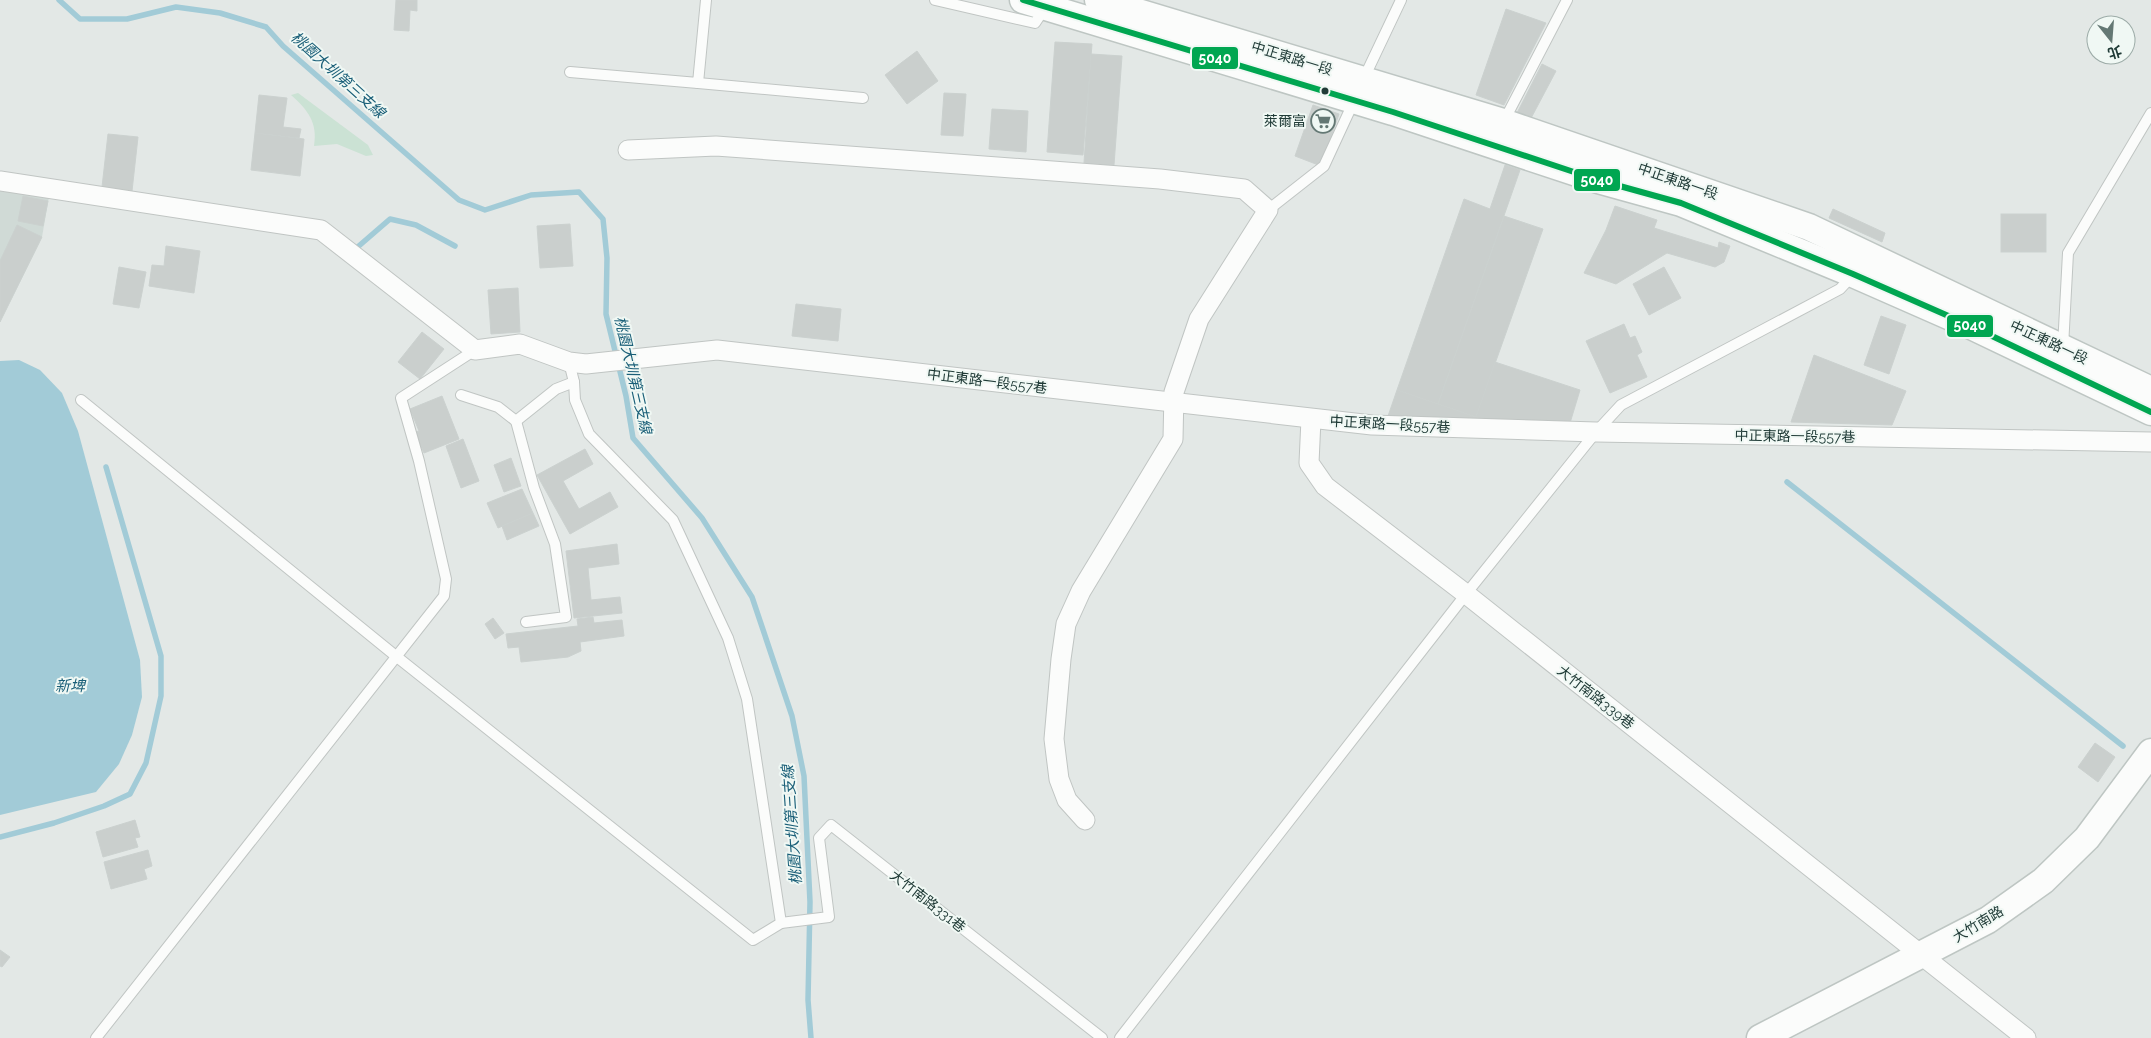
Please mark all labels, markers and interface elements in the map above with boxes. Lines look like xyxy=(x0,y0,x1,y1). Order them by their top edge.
north arrow xyxy=(2086,15,2136,65)
water label: 桃園大圳第三支線 xyxy=(287,28,390,123)
street label: 中正東路一段 xyxy=(1249,38,1335,78)
text: 北 xyxy=(2106,43,2124,62)
line badge: 5040 xyxy=(1191,46,1239,70)
text: 5040 xyxy=(1199,50,1231,66)
unlabelled marker xyxy=(1320,86,1330,96)
supermarket icon: 萊爾富 xyxy=(1310,108,1336,134)
place label: 萊爾富 xyxy=(1264,113,1306,129)
street label: 中正東路一段 xyxy=(1636,160,1720,202)
line badge: 5040 xyxy=(1573,168,1621,192)
text: 5040 xyxy=(1581,172,1613,188)
line badge: 5040 xyxy=(1946,314,1994,338)
water label: 桃園大圳第三支線 xyxy=(611,315,656,437)
text: 5040 xyxy=(1954,317,1986,333)
street label: 中正東路一段 xyxy=(2008,317,2090,367)
street label: 中正東路一段557巷 xyxy=(926,366,1048,396)
street label: 中正東路一段557巷 xyxy=(1329,413,1451,435)
street label: 中正東路一段557巷 xyxy=(1735,427,1855,445)
street label: 大竹南路339巷 xyxy=(1554,662,1638,732)
water label: 新埤 xyxy=(55,677,87,695)
water label: 桃園大圳第三支線 xyxy=(779,763,805,885)
street label: 大竹南路331巷 xyxy=(887,867,969,935)
street label: 大竹南路 xyxy=(1950,903,2006,945)

